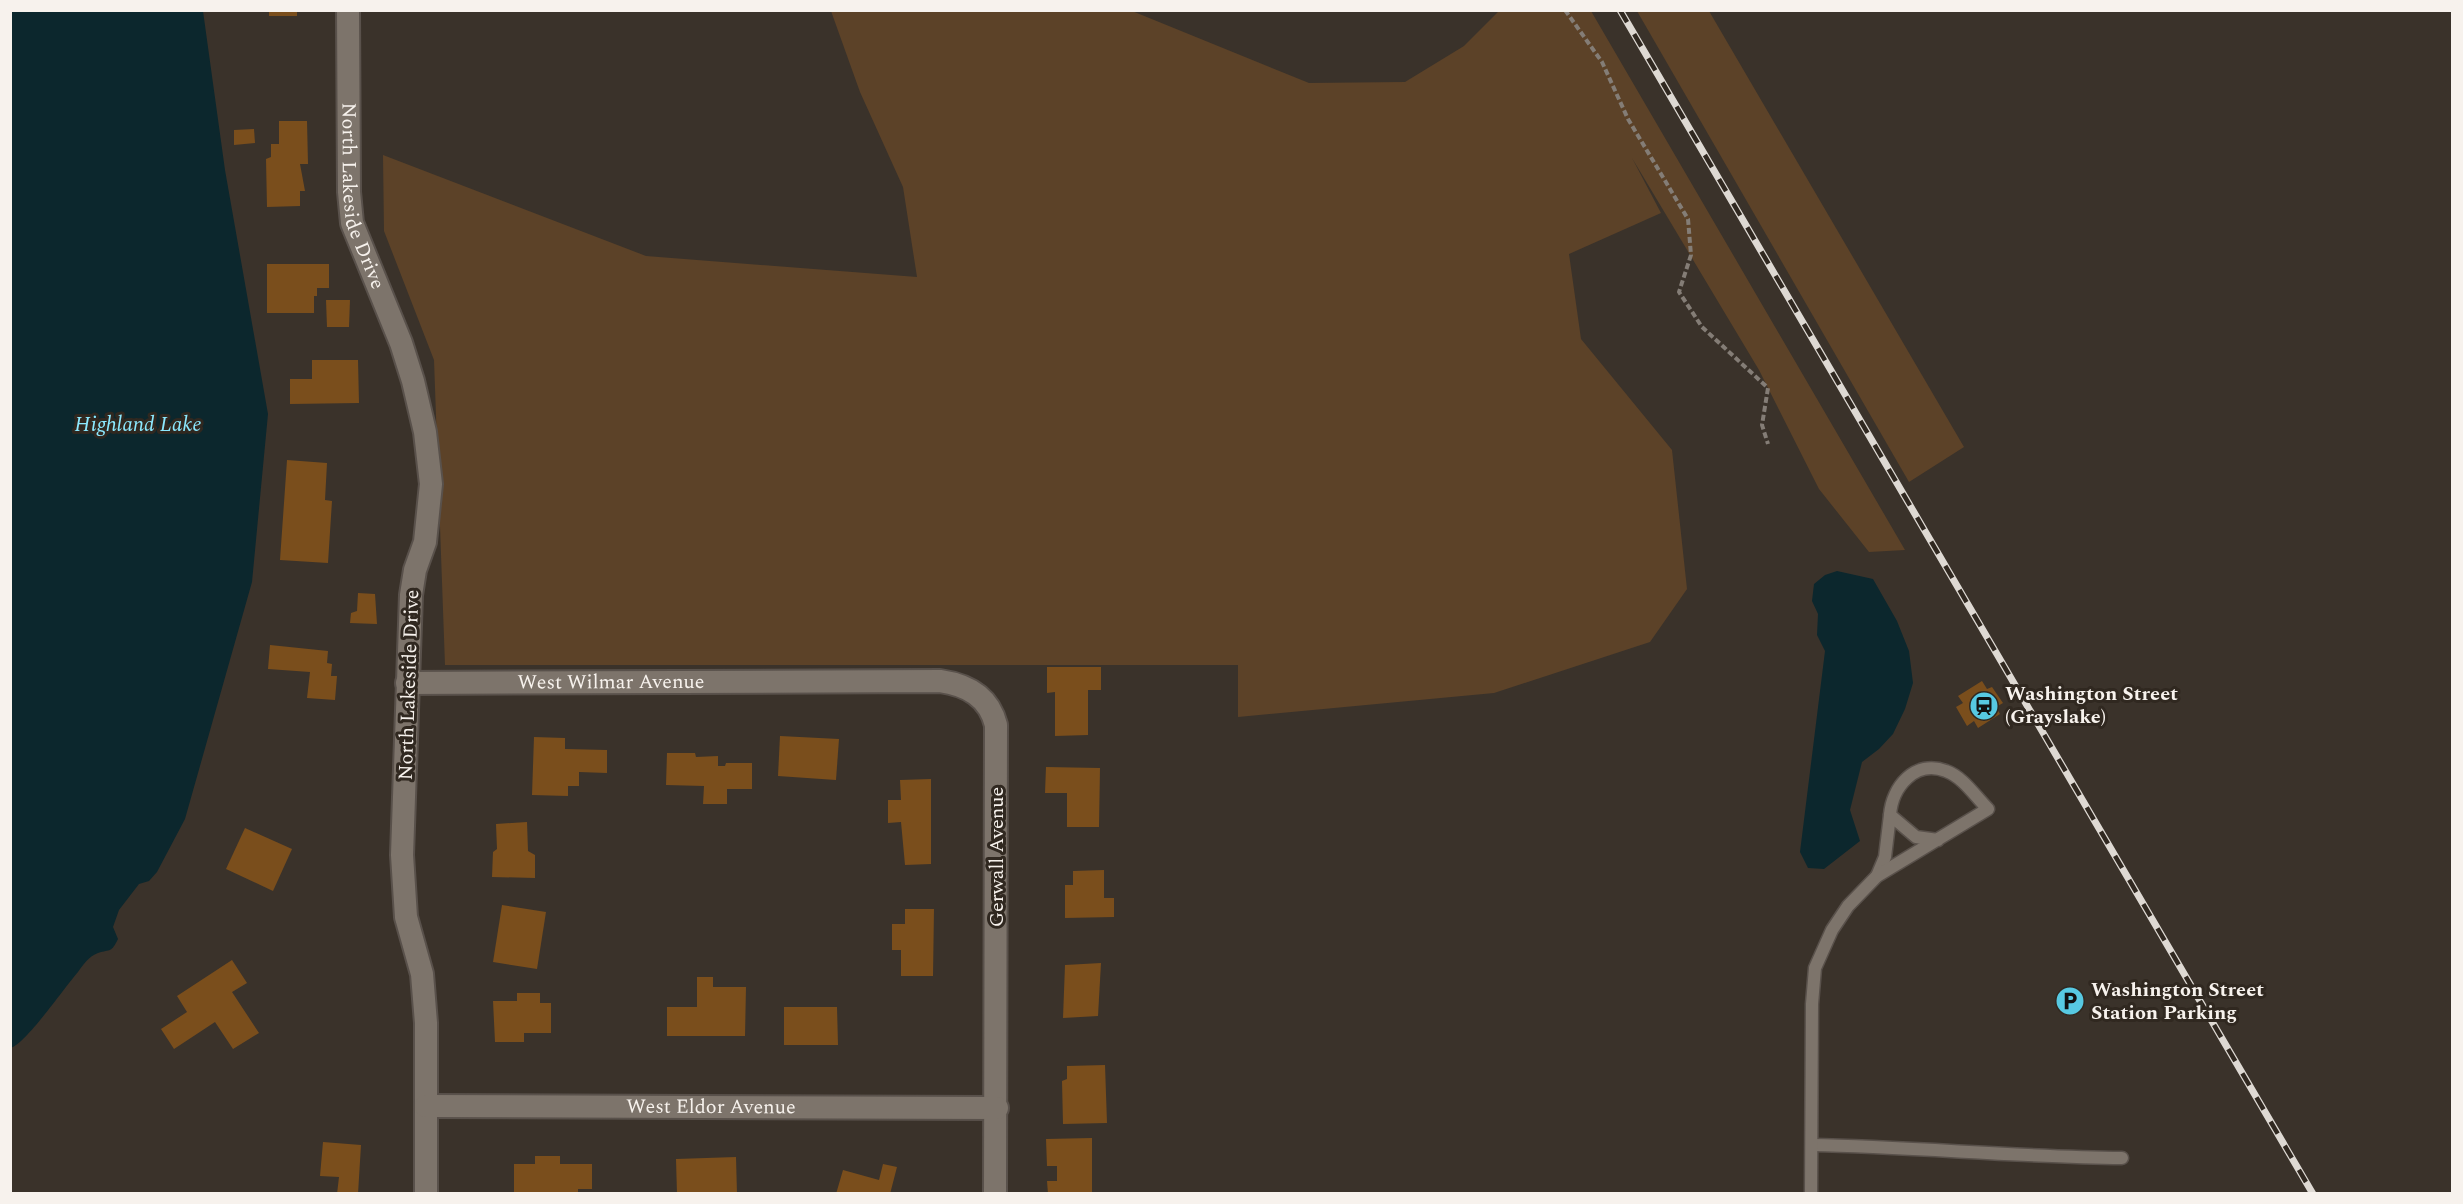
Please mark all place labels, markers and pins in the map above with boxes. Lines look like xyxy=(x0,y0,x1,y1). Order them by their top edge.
place label: Washington Street (Grayslake) xyxy=(2005,679,2178,732)
station icon: Washington Street (Grayslake) xyxy=(1968,690,2000,722)
place label: Washington Street Station Parking xyxy=(2091,975,2264,1028)
parking icon: Washington Street Station Parking xyxy=(2054,985,2086,1017)

